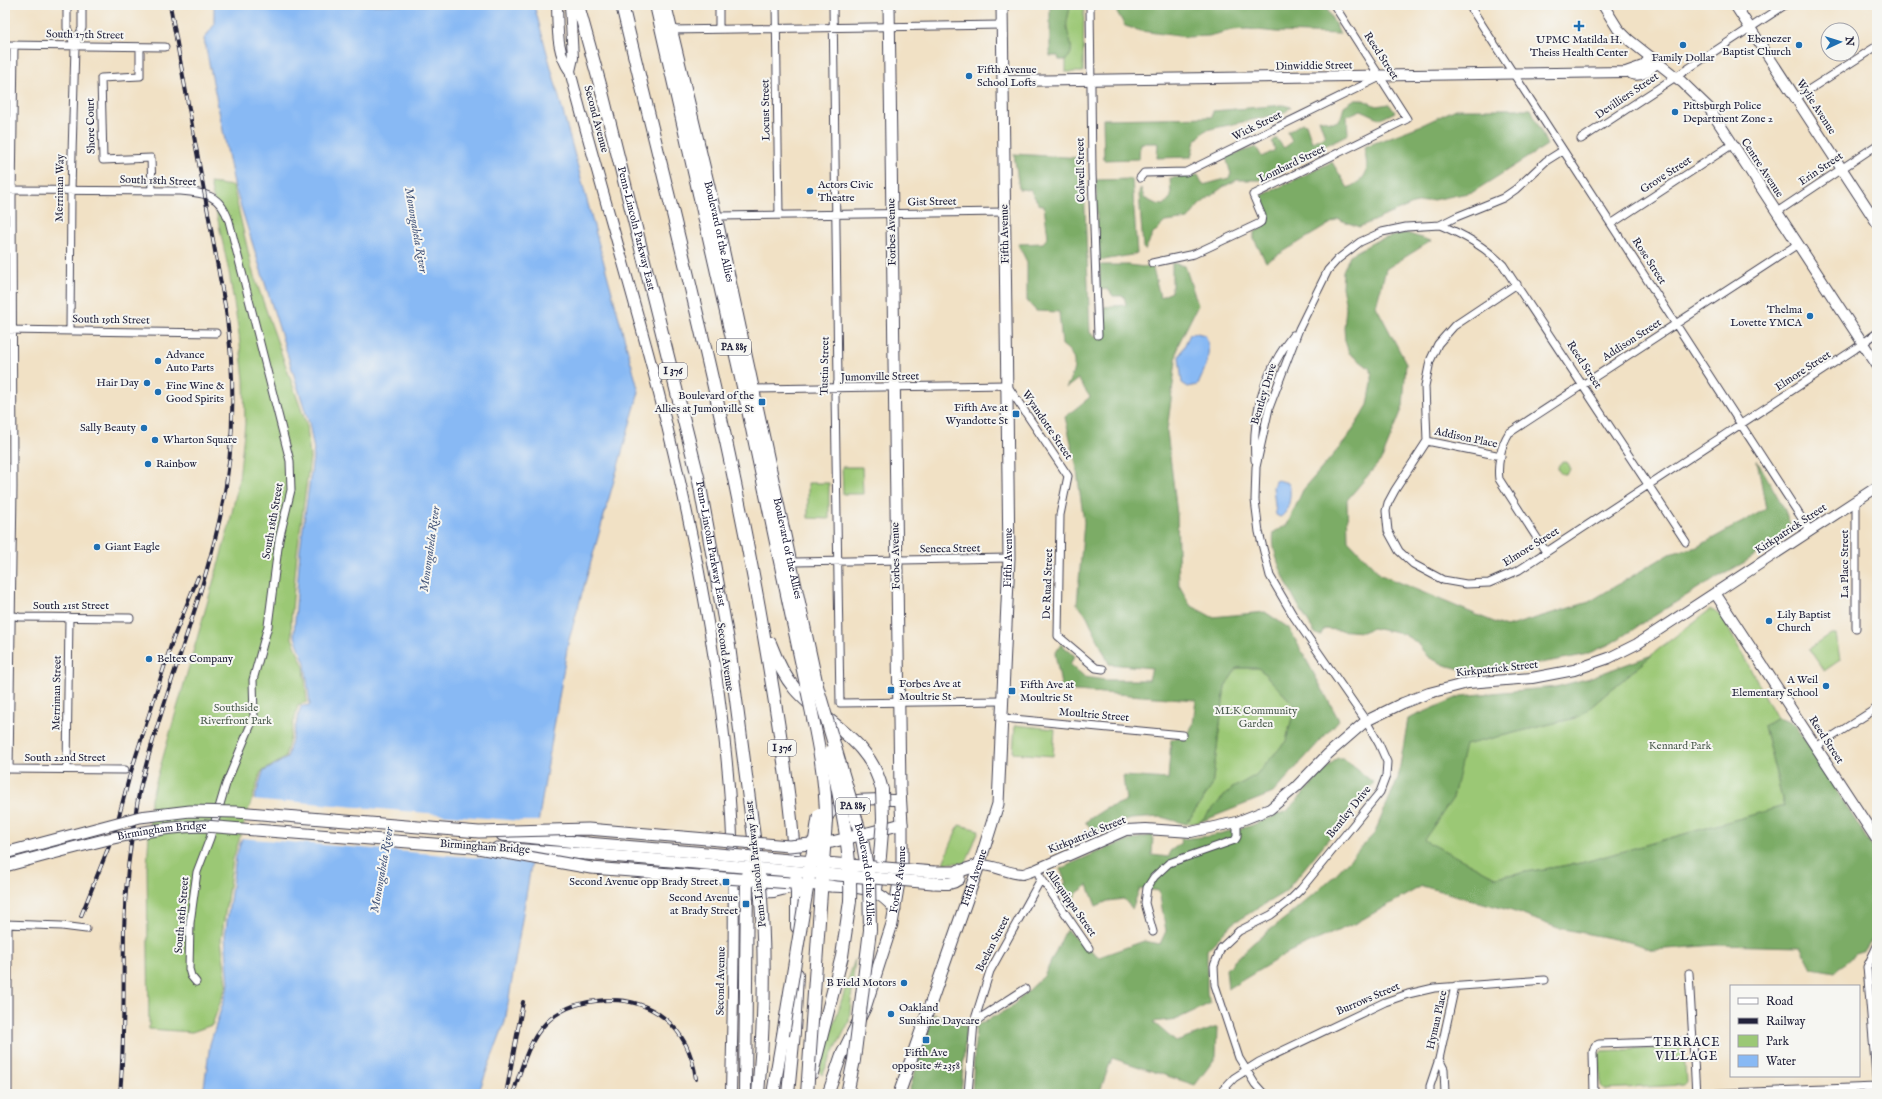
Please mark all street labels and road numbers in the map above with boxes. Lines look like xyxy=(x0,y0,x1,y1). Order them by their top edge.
street label: South 17th Street xyxy=(46,27,124,43)
street label: Reed Street xyxy=(1360,30,1402,83)
street label: Dinwiddie Street xyxy=(1275,58,1353,74)
street label: Devilliers Street xyxy=(1593,70,1661,122)
street label: Wylie Avenue xyxy=(1793,77,1839,137)
street label: Locust Street xyxy=(758,79,774,141)
street label: Second Avenue xyxy=(580,84,612,154)
street label: Shore Court xyxy=(84,98,98,154)
street label: Wick Street xyxy=(1230,108,1284,144)
street label: Centre Avenue xyxy=(1738,136,1786,200)
street label: Colwell Street xyxy=(1073,137,1089,202)
street label: Lombard Street xyxy=(1256,142,1328,186)
street label: Erin Street xyxy=(1796,149,1846,189)
street label: Merriman Way xyxy=(52,153,68,222)
street label: Grove Street xyxy=(1638,153,1694,197)
street label: Penn-Lincoln Parkway East xyxy=(614,165,658,292)
street label: South 18th Street xyxy=(119,173,197,189)
street label: Boulevard of the Allies xyxy=(700,180,737,284)
street label: Gist Street xyxy=(907,195,957,209)
street label: Forbes Avenue xyxy=(884,198,900,266)
street label: Fifth Avenue xyxy=(997,204,1013,264)
street label: Rose Street xyxy=(1629,235,1669,287)
street label: South 19th Street xyxy=(72,312,150,328)
street label: Addison Street xyxy=(1599,316,1664,365)
street label: Tustin Street xyxy=(817,336,833,396)
road number: PA 885 xyxy=(717,339,751,355)
street label: Reed Street xyxy=(1563,339,1605,392)
street label: Elmore Street xyxy=(1772,348,1834,394)
street label: Bentley Drive xyxy=(1248,362,1280,426)
road number: I 376 xyxy=(659,363,687,379)
street label: Jumonville Street xyxy=(839,369,920,385)
street label: Wyandotte Street xyxy=(1019,388,1075,462)
street label: Addison Place xyxy=(1432,424,1499,452)
street label: Penn-Lincoln Parkway East xyxy=(692,480,729,608)
street label: South 18th Street xyxy=(259,482,287,560)
street label: Boulevard of the Allies xyxy=(770,496,805,601)
street label: Kirkpatrick Street xyxy=(1753,501,1830,557)
street label: Forbes Avenue xyxy=(888,522,904,590)
street label: Elmore Street xyxy=(1500,524,1562,570)
street label: Fifth Avenue xyxy=(1001,528,1016,588)
street label: La Place Street xyxy=(1838,529,1852,598)
street label: Seneca Street xyxy=(919,541,981,557)
street label: De Ruad Street xyxy=(1040,548,1056,620)
street label: South 21st Street xyxy=(33,599,109,613)
street label: Second Avenue xyxy=(713,622,737,692)
street label: Merriman Street xyxy=(49,655,65,731)
street label: Kirkpatrick Street xyxy=(1455,658,1539,680)
street label: Moultrie Street xyxy=(1058,705,1130,725)
street label: Reed Street xyxy=(1805,714,1847,767)
road number: I 376 xyxy=(768,740,796,756)
street label: South 22nd Street xyxy=(24,751,106,765)
street label: Bentley Drive xyxy=(1324,783,1374,841)
road number: PA 885 xyxy=(836,798,870,814)
street label: Penn-Lincoln Parkway East xyxy=(742,800,770,928)
street label: Kirkpatrick Street xyxy=(1046,813,1128,857)
street label: Birmingham Bridge xyxy=(116,819,207,844)
street label: Boulevard of the Allies xyxy=(851,821,877,926)
street label: Birmingham Bridge xyxy=(440,837,530,857)
street label: Forbes Avenue xyxy=(887,846,909,914)
street label: Fifth Avenue xyxy=(958,847,991,908)
street label: Allequippa Street xyxy=(1042,866,1099,940)
street label: South 18th Street xyxy=(172,876,192,954)
street label: Beelen Street xyxy=(973,913,1013,974)
street label: Second Avenue xyxy=(713,946,729,1016)
street label: Burrows Street xyxy=(1334,979,1402,1019)
street label: Hyman Place xyxy=(1423,989,1451,1051)

